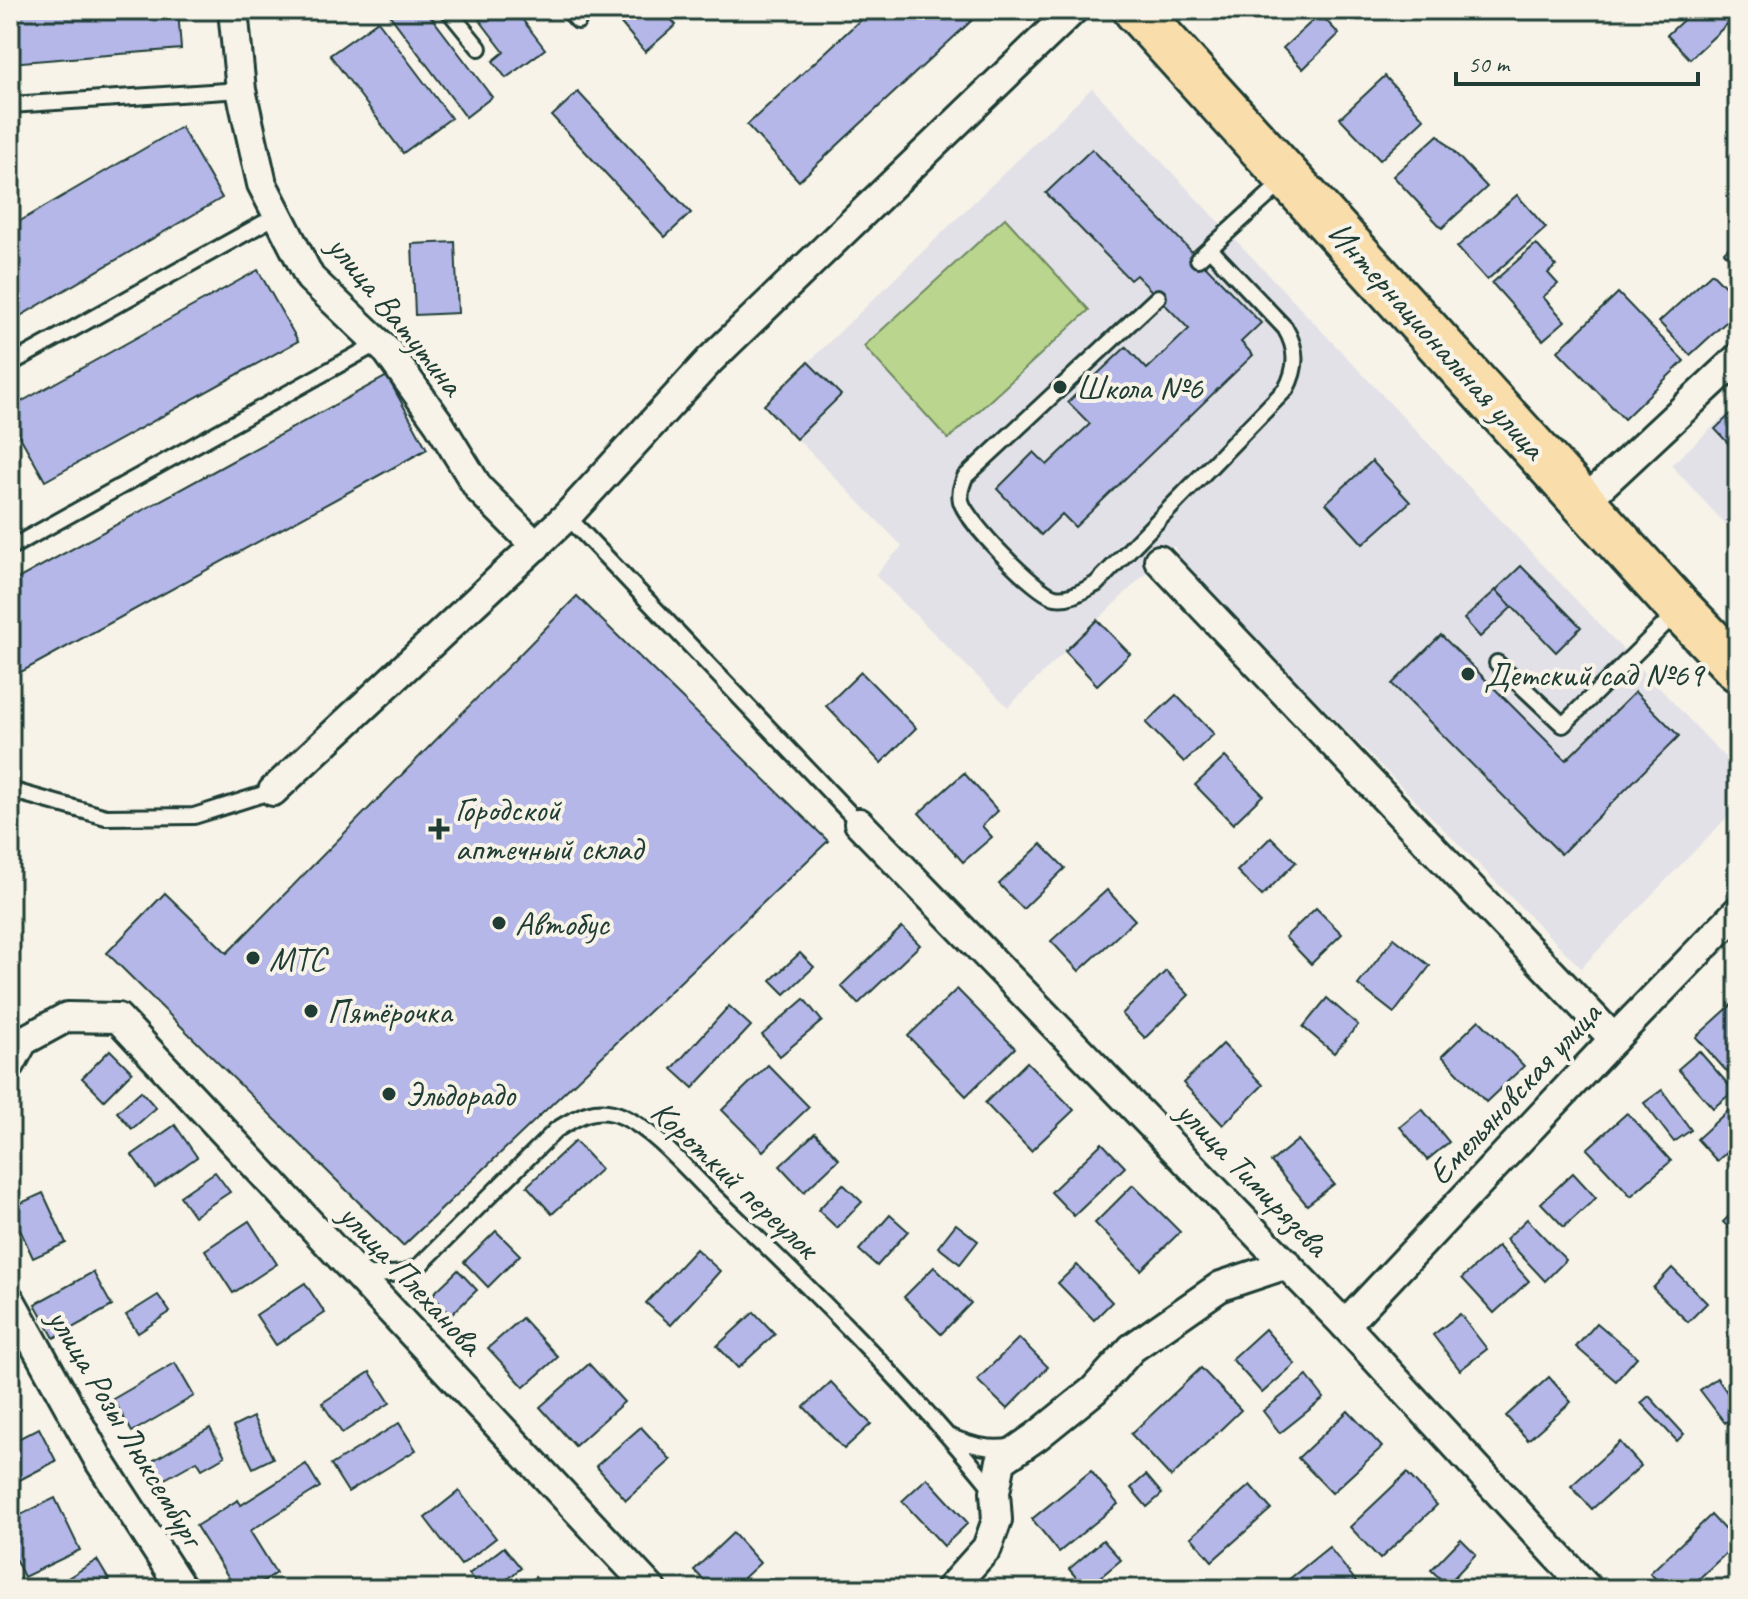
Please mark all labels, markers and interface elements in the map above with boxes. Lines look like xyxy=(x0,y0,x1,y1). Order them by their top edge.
scale bar xyxy=(1456,36,1698,86)
text: 50 m xyxy=(1468,49,1511,79)
street label: Интернациональная улица xyxy=(1319,212,1557,470)
street label: улица Ватутина xyxy=(317,224,475,406)
place label: Школа №6 xyxy=(1076,366,1204,409)
marker: Школа №6 xyxy=(1051,378,1069,396)
place label: Детский сад №69 xyxy=(1484,653,1706,696)
marker: Детский сад №69 xyxy=(1459,665,1477,683)
place label: Городской аптечный склад xyxy=(455,788,646,870)
marker: Городской аптечный склад xyxy=(430,820,448,838)
place label: Автобус xyxy=(515,902,611,945)
marker: Автобус xyxy=(490,914,508,932)
place label: МТС xyxy=(269,937,329,980)
marker: МТС xyxy=(244,949,262,967)
place label: Пятёрочка xyxy=(327,990,454,1033)
street label: Емельяновская улица xyxy=(1418,991,1611,1194)
marker: Пятёрочка xyxy=(302,1002,320,1020)
place label: Эльдорадо xyxy=(405,1073,517,1116)
marker: Эльдорадо xyxy=(380,1085,398,1103)
street label: улица Тимирязева xyxy=(1166,1089,1340,1267)
street label: Короткий переулок xyxy=(642,1090,830,1270)
street label: улица Плеханова xyxy=(328,1193,494,1366)
street label: улица Розы Люксембург xyxy=(37,1299,216,1557)

